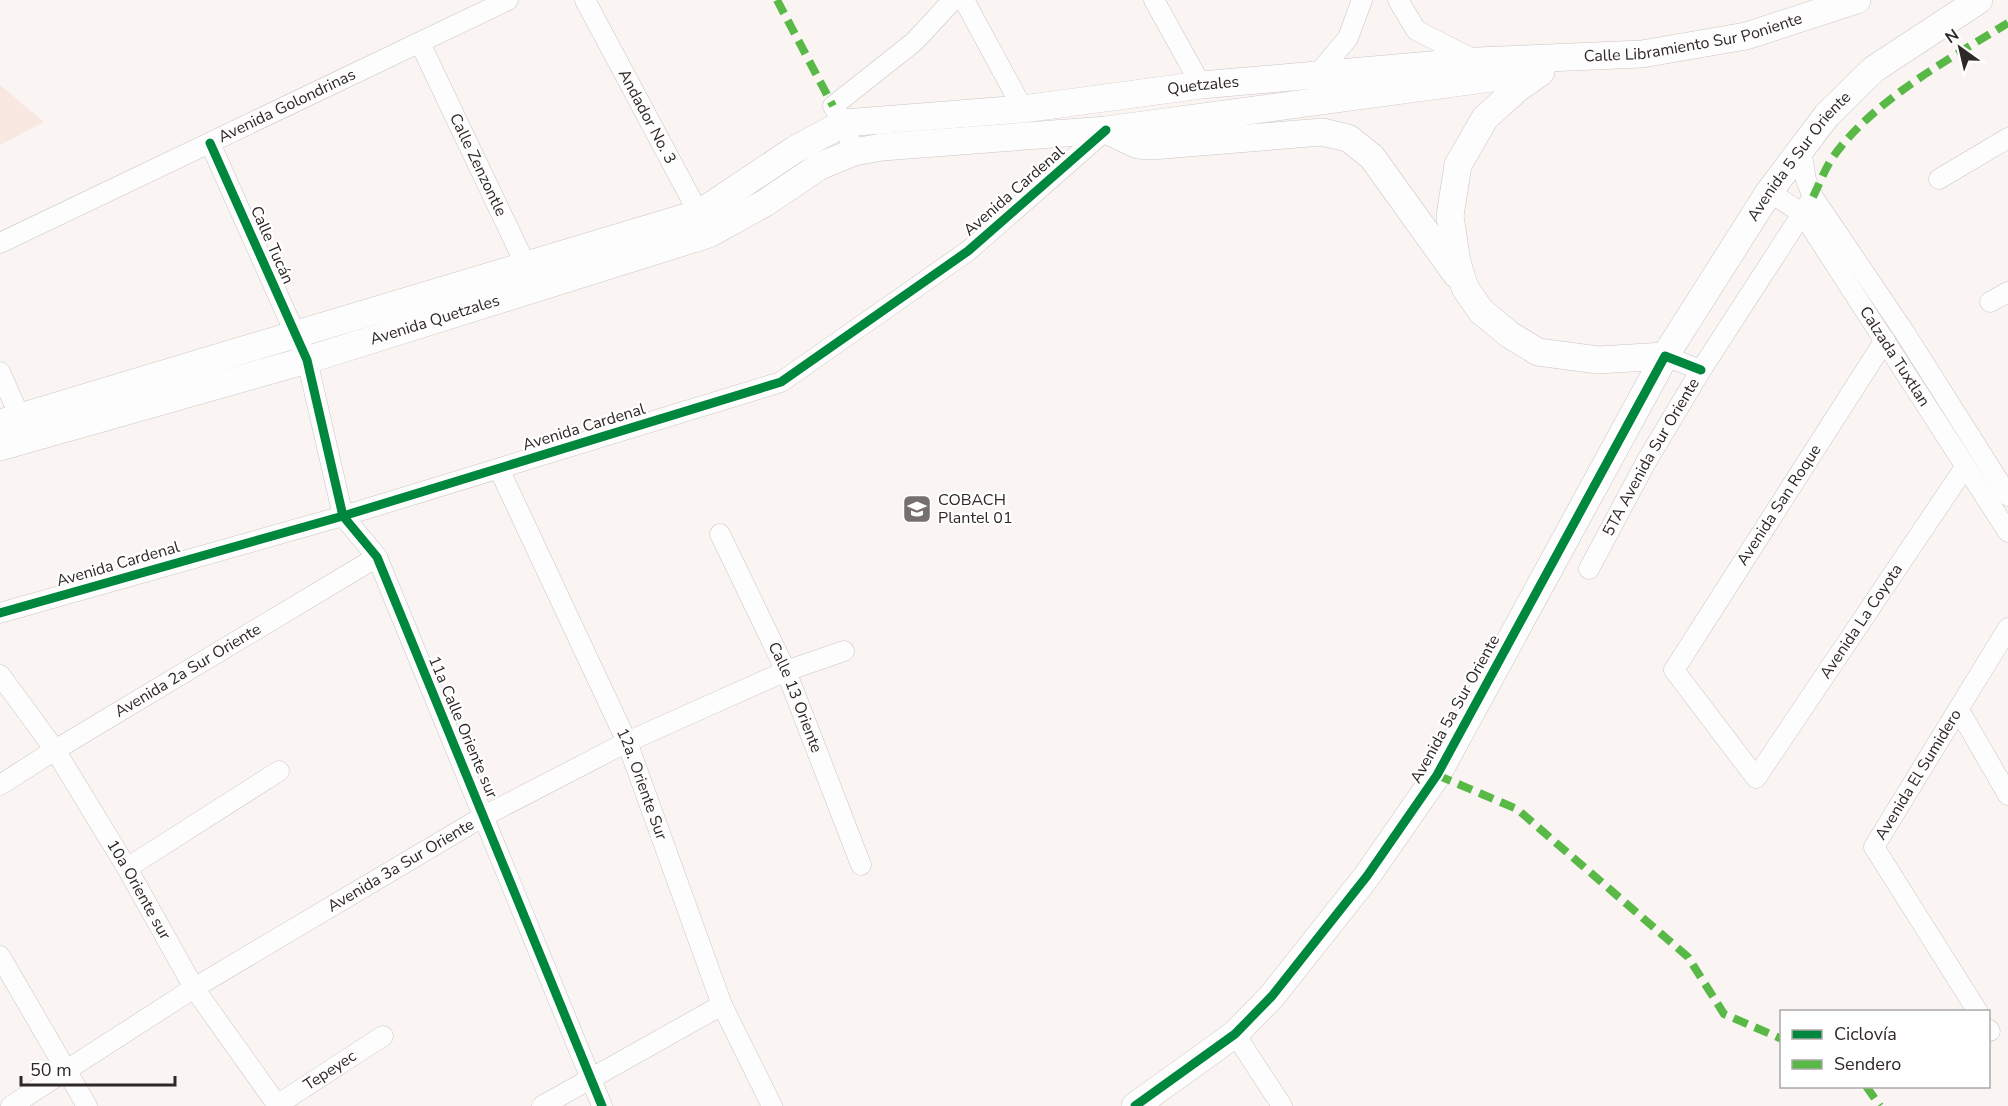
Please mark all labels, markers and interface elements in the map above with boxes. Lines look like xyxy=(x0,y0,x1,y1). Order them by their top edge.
street label: Calle Libramiento Sur Poniente xyxy=(1583,7,1805,67)
north arrow xyxy=(1930,18,1990,78)
text: N xyxy=(1941,24,1963,49)
street label: Avenida Golondrinas xyxy=(215,64,359,148)
street label: Andador No. 3 xyxy=(613,65,681,168)
street label: Quetzales xyxy=(1166,71,1240,100)
street label: Avenida 5 Sur Oriente xyxy=(1742,87,1856,225)
street label: Calle Zenzontle xyxy=(444,110,512,220)
street label: Avenida Cardenal xyxy=(959,141,1069,241)
street label: Calle Tucán xyxy=(245,202,299,288)
street label: Avenida Quetzales xyxy=(367,289,502,351)
street label: Calzada Tuxtlan xyxy=(1854,302,1935,411)
street label: 5TA Avenida Sur Oriente xyxy=(1597,374,1705,540)
street label: Avenida Cardenal xyxy=(520,398,648,456)
street label: Avenida San Roque xyxy=(1732,440,1826,570)
place label: COBACH Plantel 01 xyxy=(938,489,1013,529)
school or university icon: COBACH Plantel 01 xyxy=(901,493,933,525)
street label: Avenida Cardenal xyxy=(54,536,182,592)
street label: Avenida La Coyota xyxy=(1815,560,1908,683)
street label: Avenida 2a Sur Oriente xyxy=(111,618,265,723)
street label: Avenida 5a Sur Oriente xyxy=(1405,631,1505,787)
street label: Calle 13 Oriente xyxy=(763,638,828,756)
street label: 11a Calle Oriente sur xyxy=(423,652,503,802)
street label: Avenida El Sumidero xyxy=(1870,705,1967,844)
street label: 12a. Oriente Sur xyxy=(611,724,673,843)
street label: Avenida 3a Sur Oriente xyxy=(323,813,478,917)
street label: 10a Oriente sur xyxy=(101,836,176,944)
legend xyxy=(1780,1010,1990,1088)
text: Ciclovía xyxy=(1834,1022,1897,1046)
street label: Tepeyec xyxy=(299,1045,361,1096)
scale bar xyxy=(21,1049,176,1087)
text: Sendero xyxy=(1834,1052,1901,1076)
text: 50 m xyxy=(30,1058,72,1082)

